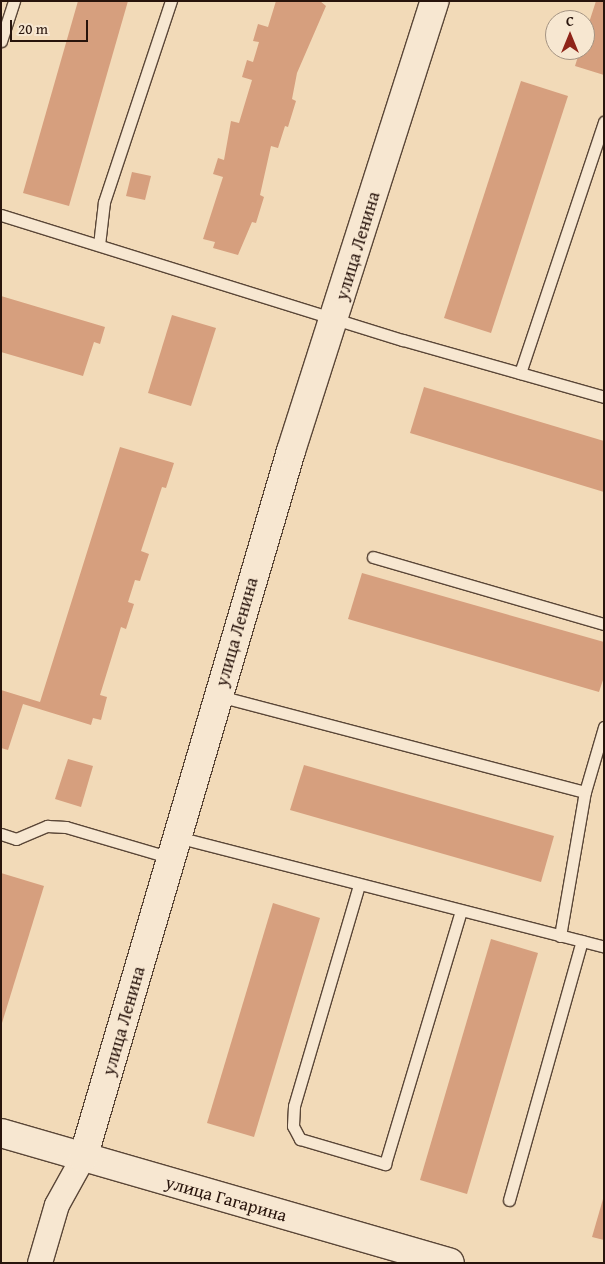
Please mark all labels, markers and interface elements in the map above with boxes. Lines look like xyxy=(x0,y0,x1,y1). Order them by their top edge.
scale bar xyxy=(12,10,90,42)
north arrow xyxy=(545,10,595,60)
text: С xyxy=(566,11,574,31)
text: 20 m xyxy=(18,18,48,39)
street label: улица Ленина xyxy=(331,189,385,303)
street label: улица Ленина xyxy=(211,575,263,689)
street label: улица Ленина xyxy=(98,964,150,1078)
street label: улица Гагарина xyxy=(163,1171,289,1227)

